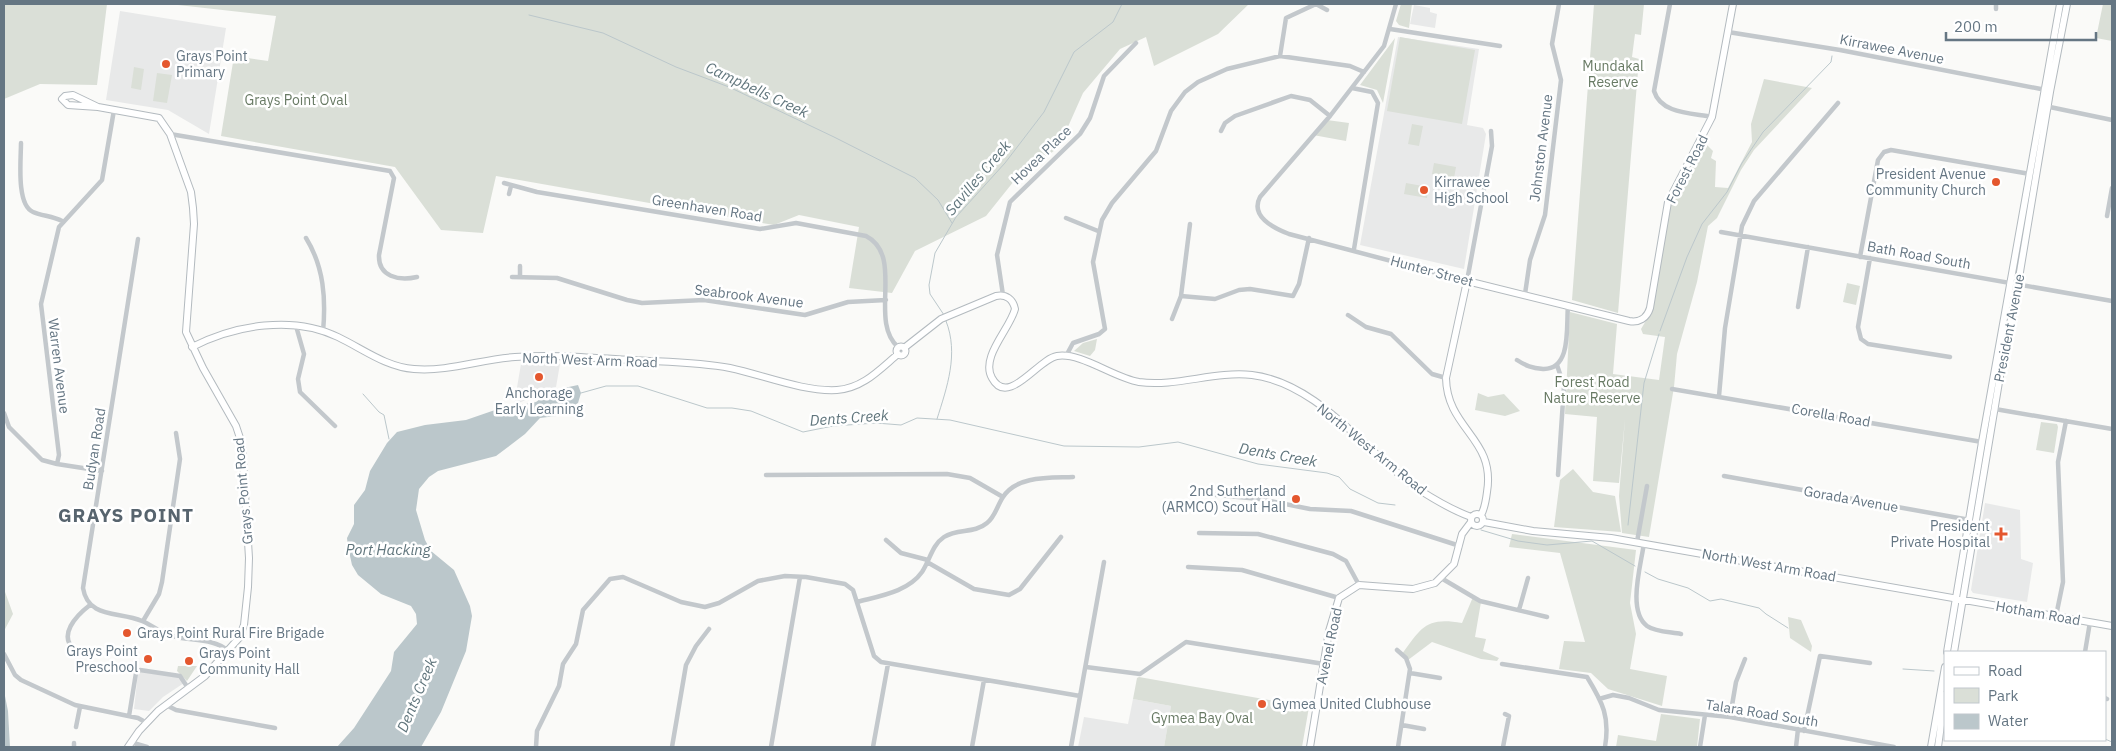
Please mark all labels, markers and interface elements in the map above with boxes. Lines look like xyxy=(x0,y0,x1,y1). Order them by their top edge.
scale bar xyxy=(1946,10,2096,42)
text: 200 m xyxy=(1954,17,1998,36)
street label: Kirrawee Avenue xyxy=(1838,30,1946,68)
place label: Grays Point Primary xyxy=(176,47,248,81)
water label: Campbells Creek xyxy=(703,57,812,122)
park label: Mundakal Reserve xyxy=(1582,57,1644,91)
marker: Grays Point Primary xyxy=(160,58,172,70)
park label: Grays Point Oval xyxy=(245,91,348,109)
street label: Johnston Avenue xyxy=(1525,93,1557,203)
street label: Hovea Place xyxy=(1007,121,1075,188)
street label: Forest Road xyxy=(1662,131,1712,207)
water label: Savilles Creek xyxy=(941,136,1015,219)
place label: President Avenue Community Church xyxy=(1866,165,1986,199)
place label: Kirrawee High School xyxy=(1434,173,1509,207)
marker: President Avenue Community Church xyxy=(1990,176,2002,188)
marker: Kirrawee High School xyxy=(1418,184,1430,196)
street label: Greenhaven Road xyxy=(651,190,763,226)
street label: Bath Road South xyxy=(1866,237,1972,273)
street label: Hunter Street xyxy=(1389,251,1476,291)
street label: President Avenue xyxy=(1990,272,2028,384)
street label: Seabrook Avenue xyxy=(694,280,805,312)
street label: Warren Avenue xyxy=(44,317,74,415)
street label: North West Arm Road xyxy=(522,349,658,371)
marker: Anchorage Early Learning xyxy=(533,371,545,383)
park label: Forest Road Nature Reserve xyxy=(1544,373,1641,407)
place label: Anchorage Early Learning xyxy=(495,384,584,418)
street label: North West Arm Road xyxy=(1314,399,1430,499)
street label: Corella Road xyxy=(1790,399,1872,431)
water label: Dents Creek xyxy=(809,405,889,430)
street label: Budyan Road xyxy=(79,407,109,491)
street label: Grays Point Road xyxy=(229,437,257,545)
water label: Dents Creek xyxy=(1238,438,1319,471)
place label: 2nd Sutherland (ARMCO) Scout Hall xyxy=(1162,482,1286,516)
street label: Gorada Avenue xyxy=(1802,482,1900,516)
marker: 2nd Sutherland (ARMCO) Scout Hall xyxy=(1290,493,1302,505)
district label: GRAYS POINT xyxy=(58,503,194,527)
place label: President Private Hospital xyxy=(1891,517,1990,551)
marker: President Private Hospital xyxy=(1994,527,2008,541)
water label: Port Hacking xyxy=(346,540,432,559)
street label: North West Arm Road xyxy=(1701,544,1837,586)
street label: Hotham Road xyxy=(1994,597,2082,629)
street label: Avenel Road xyxy=(1312,606,1346,686)
place label: Grays Point Rural Fire Brigade xyxy=(137,624,325,642)
marker: Grays Point Rural Fire Brigade xyxy=(121,627,133,639)
place label: Grays Point Preschool xyxy=(66,642,138,676)
place label: Grays Point Community Hall xyxy=(199,644,300,678)
legend xyxy=(1944,651,2106,741)
marker: Grays Point Preschool xyxy=(142,653,154,665)
marker: Grays Point Community Hall xyxy=(183,655,195,667)
water label: Dents Creek xyxy=(392,655,441,735)
text: Road xyxy=(1988,661,2023,680)
text: Park xyxy=(1988,686,2018,705)
place label: Gymea United Clubhouse xyxy=(1272,695,1431,713)
street label: Talara Road South xyxy=(1704,695,1820,731)
marker: Gymea United Clubhouse xyxy=(1256,698,1268,710)
park label: Gymea Bay Oval xyxy=(1151,709,1253,727)
text: Water xyxy=(1988,711,2029,730)

